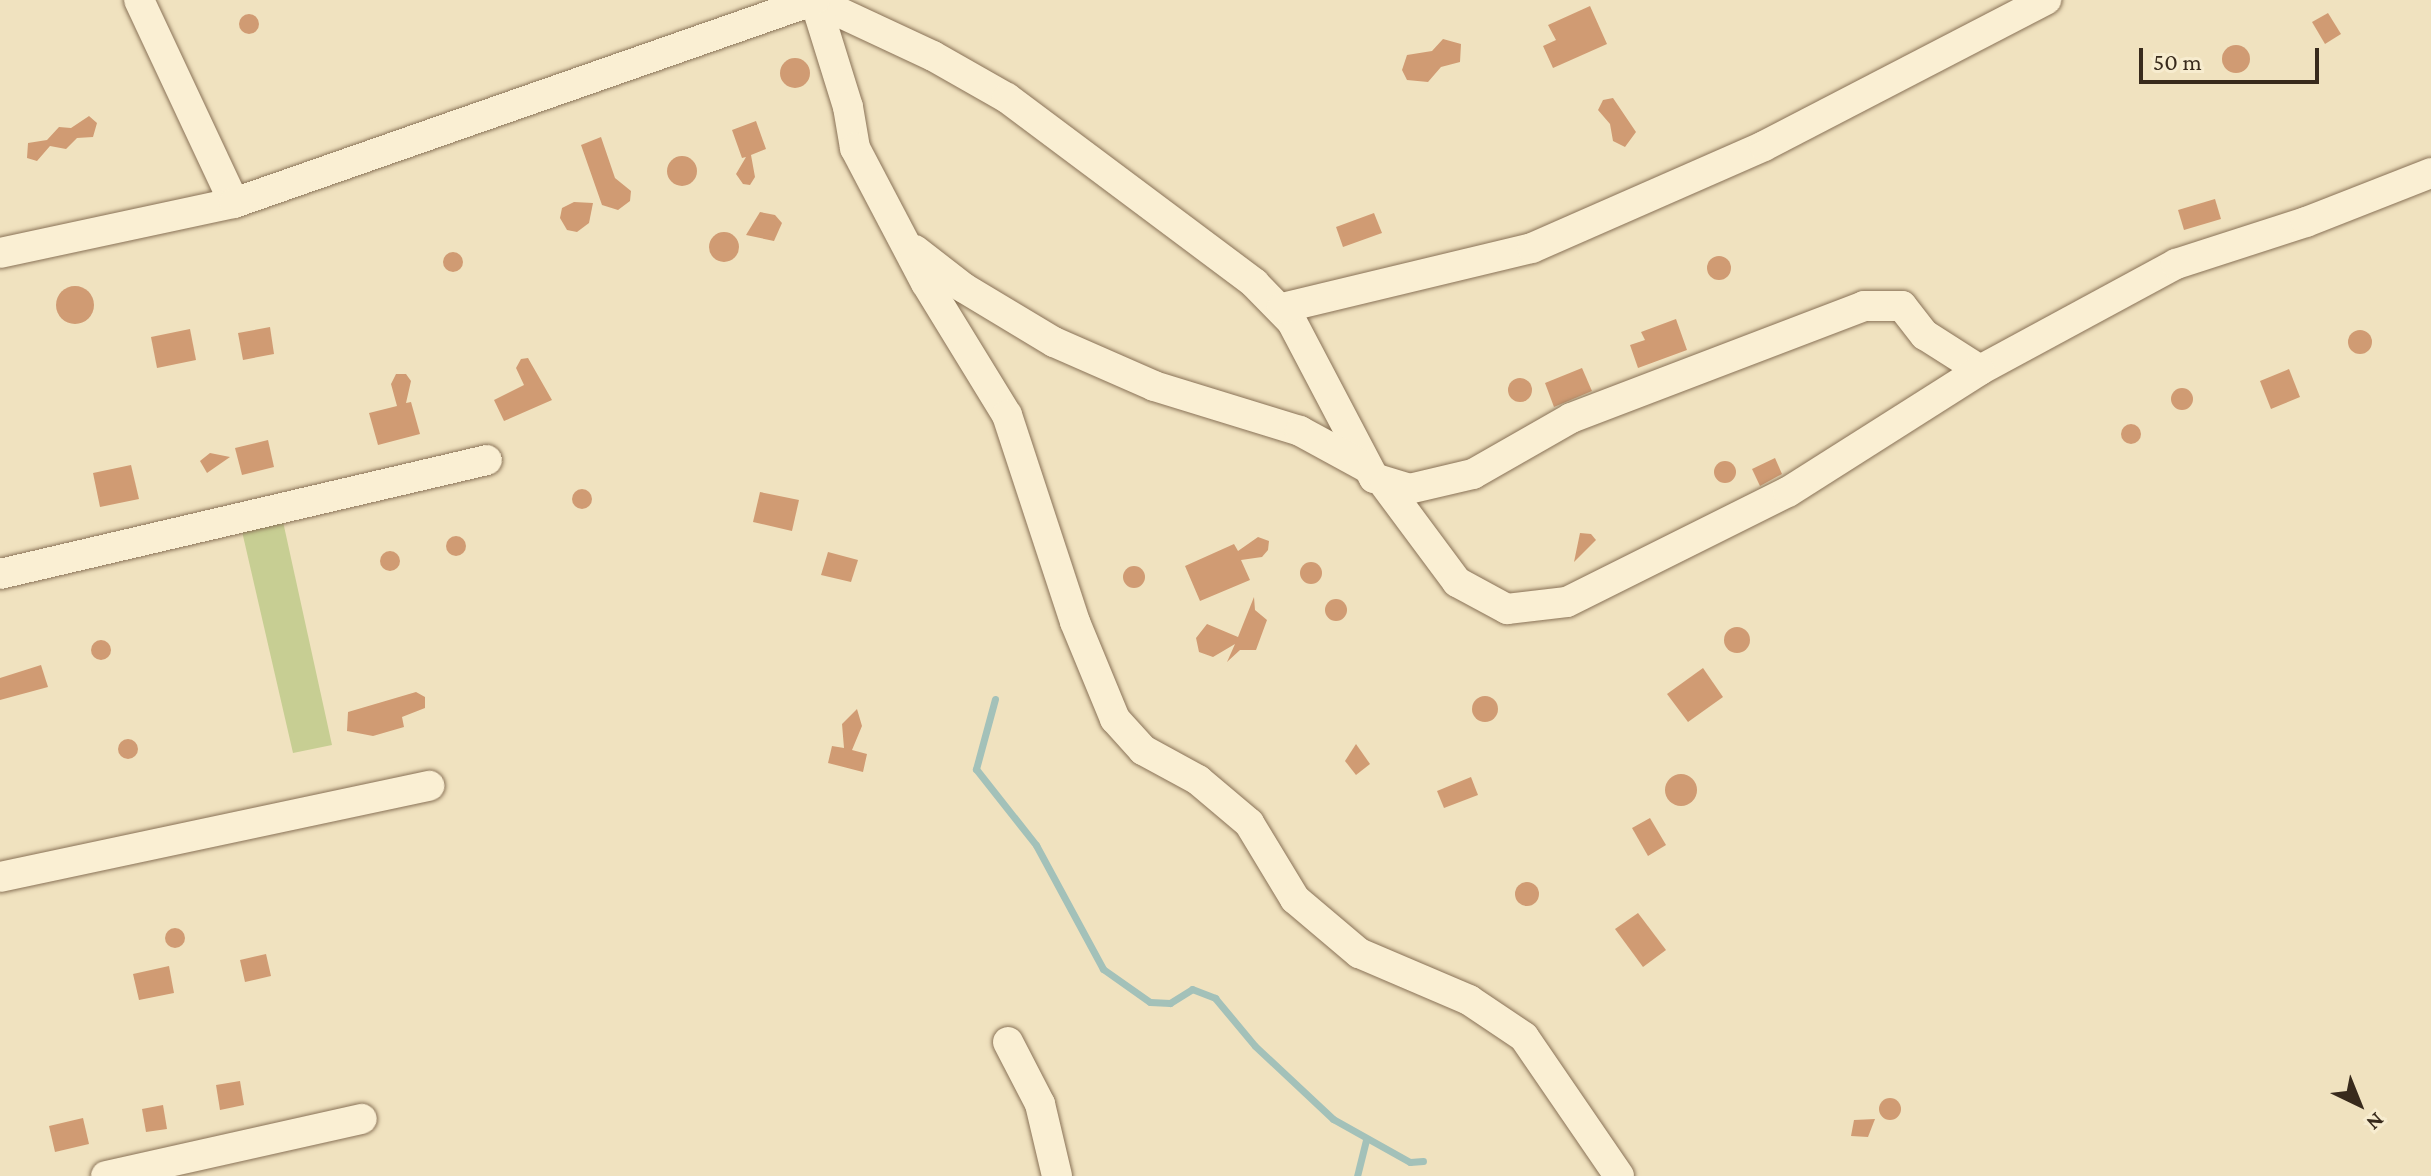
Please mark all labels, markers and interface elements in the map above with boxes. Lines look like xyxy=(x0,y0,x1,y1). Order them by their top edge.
scale bar xyxy=(2143,32,2323,82)
text: 50 m xyxy=(2153,48,2202,75)
north arrow xyxy=(2319,1064,2399,1144)
text: N xyxy=(2362,1108,2390,1136)

